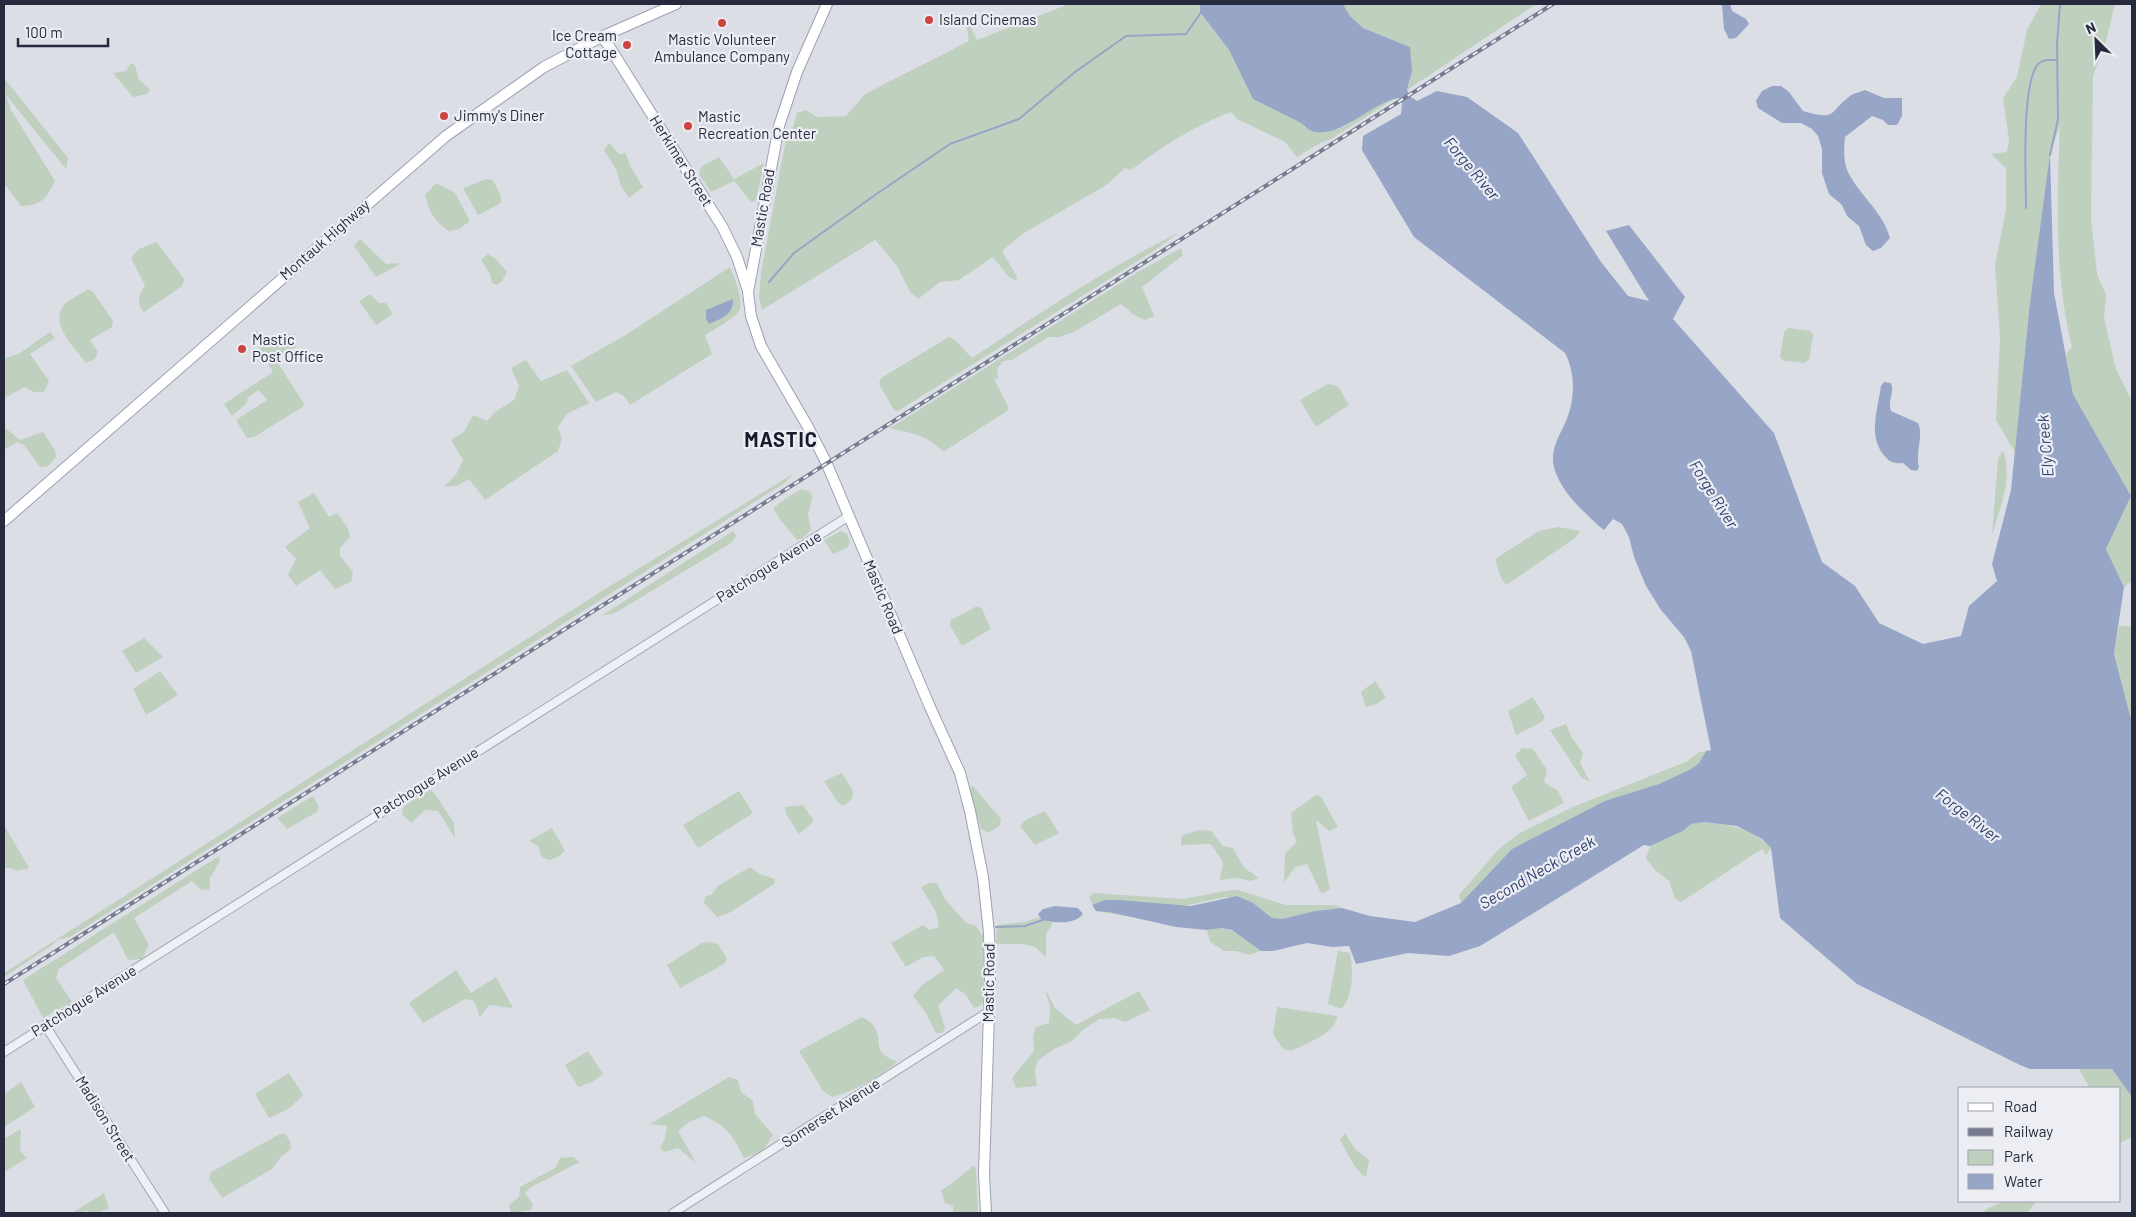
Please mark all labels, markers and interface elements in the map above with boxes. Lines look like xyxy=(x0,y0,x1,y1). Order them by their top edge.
place label: Island Cinemas xyxy=(939,10,1037,28)
marker: Island Cinemas xyxy=(923,14,935,26)
scale bar xyxy=(18,15,108,47)
north arrow xyxy=(2071,15,2121,65)
marker: Mastic Volunteer Ambulance Company xyxy=(716,17,728,29)
text: N xyxy=(2083,18,2098,37)
text: 100 m xyxy=(25,23,63,41)
place label: Ice Cream Cottage xyxy=(552,26,617,61)
place label: Mastic Volunteer Ambulance Company xyxy=(654,30,790,65)
marker: Ice Cream Cottage xyxy=(621,39,633,51)
place label: Jimmy's Diner xyxy=(454,106,545,124)
place label: Mastic Recreation Center xyxy=(698,107,817,142)
marker: Jimmy's Diner xyxy=(438,110,450,122)
street label: Herkimer Street xyxy=(647,111,717,209)
marker: Mastic Recreation Center xyxy=(682,120,694,132)
water label: Forge River xyxy=(1441,132,1505,204)
street label: Mastic Road xyxy=(746,167,778,248)
street label: Montauk Highway xyxy=(276,195,373,283)
place label: Mastic Post Office xyxy=(252,330,324,365)
marker: Mastic Post Office xyxy=(236,343,248,355)
water label: Ely Creek xyxy=(2032,414,2057,478)
district label: MASTIC xyxy=(744,427,818,451)
water label: Forge River xyxy=(1686,456,1743,532)
street label: Patchogue Avenue xyxy=(713,527,824,606)
street label: Mastic Road xyxy=(860,557,908,636)
street label: Patchogue Avenue xyxy=(370,743,481,822)
water label: Forge River xyxy=(1932,784,2005,846)
water label: Second Neck Creek xyxy=(1475,831,1598,912)
street label: Mastic Road xyxy=(978,943,998,1023)
street label: Patchogue Avenue xyxy=(28,961,139,1040)
street label: Madison Street xyxy=(72,1072,139,1165)
street label: Somerset Avenue xyxy=(778,1074,883,1151)
legend xyxy=(1958,1087,2121,1202)
text: Road xyxy=(2004,1097,2037,1115)
text: Railway xyxy=(2004,1122,2053,1140)
text: Park xyxy=(2004,1147,2034,1165)
text: Water xyxy=(2004,1172,2043,1190)

